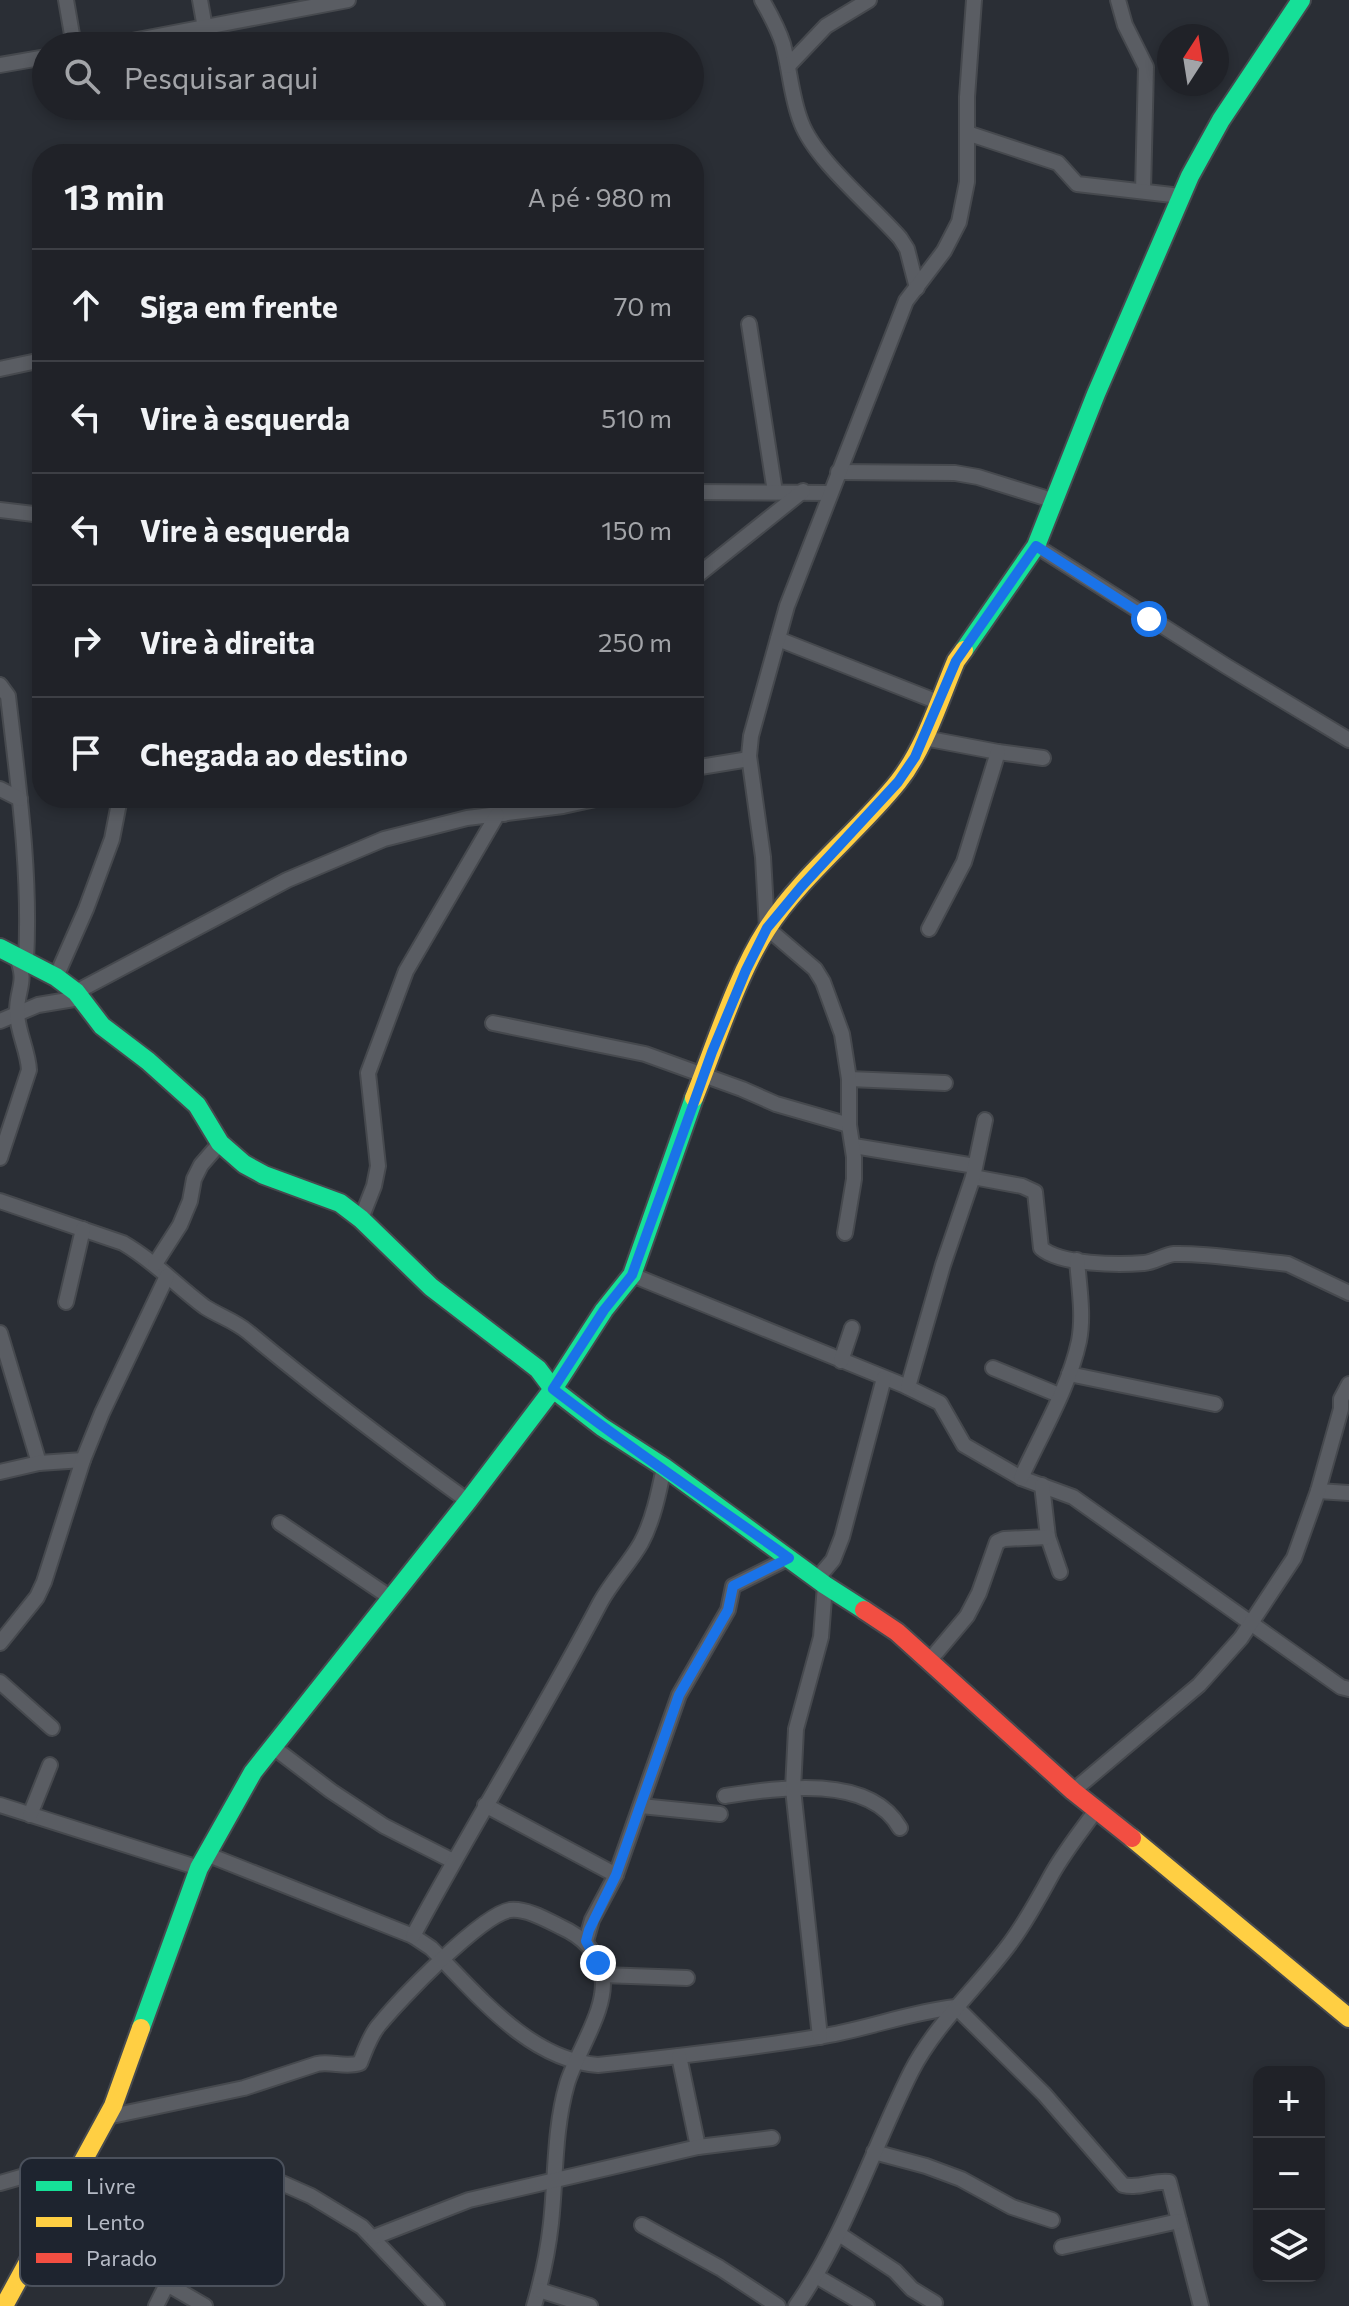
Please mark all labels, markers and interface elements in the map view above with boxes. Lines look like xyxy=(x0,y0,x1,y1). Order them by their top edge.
north arrow xyxy=(1157,24,1229,96)
search box xyxy=(32,32,704,120)
icon: search xyxy=(60,54,104,98)
text: Pesquisar aqui xyxy=(124,58,319,95)
text: 13 min xyxy=(64,175,165,217)
text: A pé · 980 m xyxy=(528,181,672,212)
icon: ahead xyxy=(64,283,108,327)
text: Siga em frente xyxy=(140,287,338,324)
text: 70 m xyxy=(614,290,672,321)
icon: left xyxy=(64,395,108,439)
text: Vire à esquerda xyxy=(140,399,350,436)
text: 510 m xyxy=(601,402,672,433)
icon: left xyxy=(64,507,108,551)
text: Vire à esquerda xyxy=(140,511,350,548)
text: 150 m xyxy=(601,514,672,545)
route start xyxy=(1131,601,1167,637)
icon: right xyxy=(64,619,108,663)
text: Vire à direita xyxy=(140,623,315,660)
text: 250 m xyxy=(598,626,672,657)
icon: arrive xyxy=(64,731,108,775)
text: Chegada ao destino xyxy=(140,735,408,772)
route end xyxy=(580,1945,616,1981)
map controls xyxy=(1253,2066,1325,2282)
button: + xyxy=(1253,2066,1325,2138)
button: − xyxy=(1253,2138,1325,2210)
legend xyxy=(20,2158,284,2286)
text: Livre xyxy=(86,2172,136,2199)
text: Lento xyxy=(86,2208,145,2235)
button: layers xyxy=(1253,2210,1325,2282)
text: Parado xyxy=(86,2244,157,2271)

